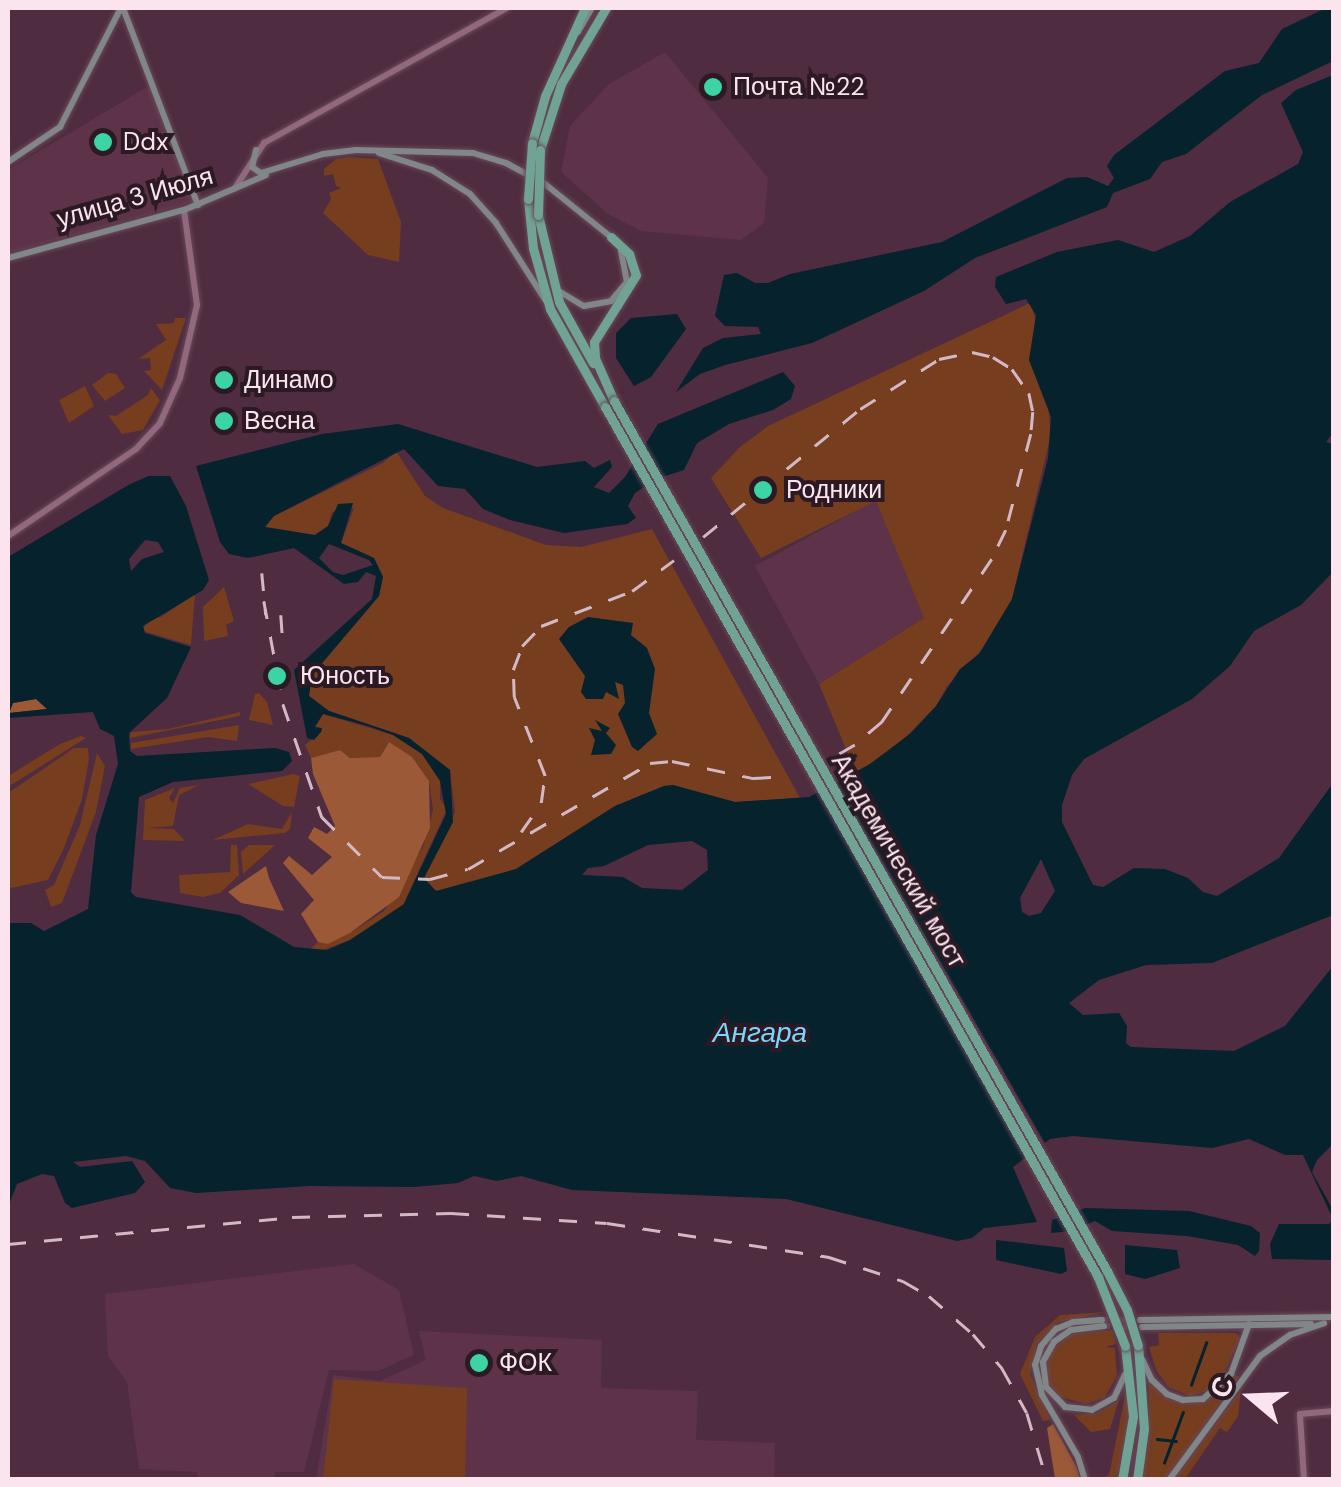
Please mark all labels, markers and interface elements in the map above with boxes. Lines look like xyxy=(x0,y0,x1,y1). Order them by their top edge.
place label: Почта №22 xyxy=(733,72,865,102)
marker: Почта №22 xyxy=(702,76,724,98)
place label: Ddx xyxy=(123,127,168,157)
marker: Ddx xyxy=(92,131,114,153)
street label: улица 3 Июля xyxy=(53,161,217,235)
place label: Динамо xyxy=(244,365,334,395)
marker: Динамо xyxy=(213,369,235,391)
place label: Весна xyxy=(244,406,315,436)
marker: Весна xyxy=(213,410,235,432)
place label: Родники xyxy=(786,475,882,505)
marker: Родники xyxy=(750,477,776,503)
place label: Юность xyxy=(300,661,390,691)
marker: Юность xyxy=(264,663,290,689)
street label: Академический мост xyxy=(825,749,971,973)
water label: Ангара xyxy=(713,1016,807,1050)
north arrow xyxy=(1201,1347,1301,1447)
place label: ФОК xyxy=(499,1348,552,1378)
marker: ФОК xyxy=(468,1352,490,1374)
text: С xyxy=(1201,1371,1243,1403)

